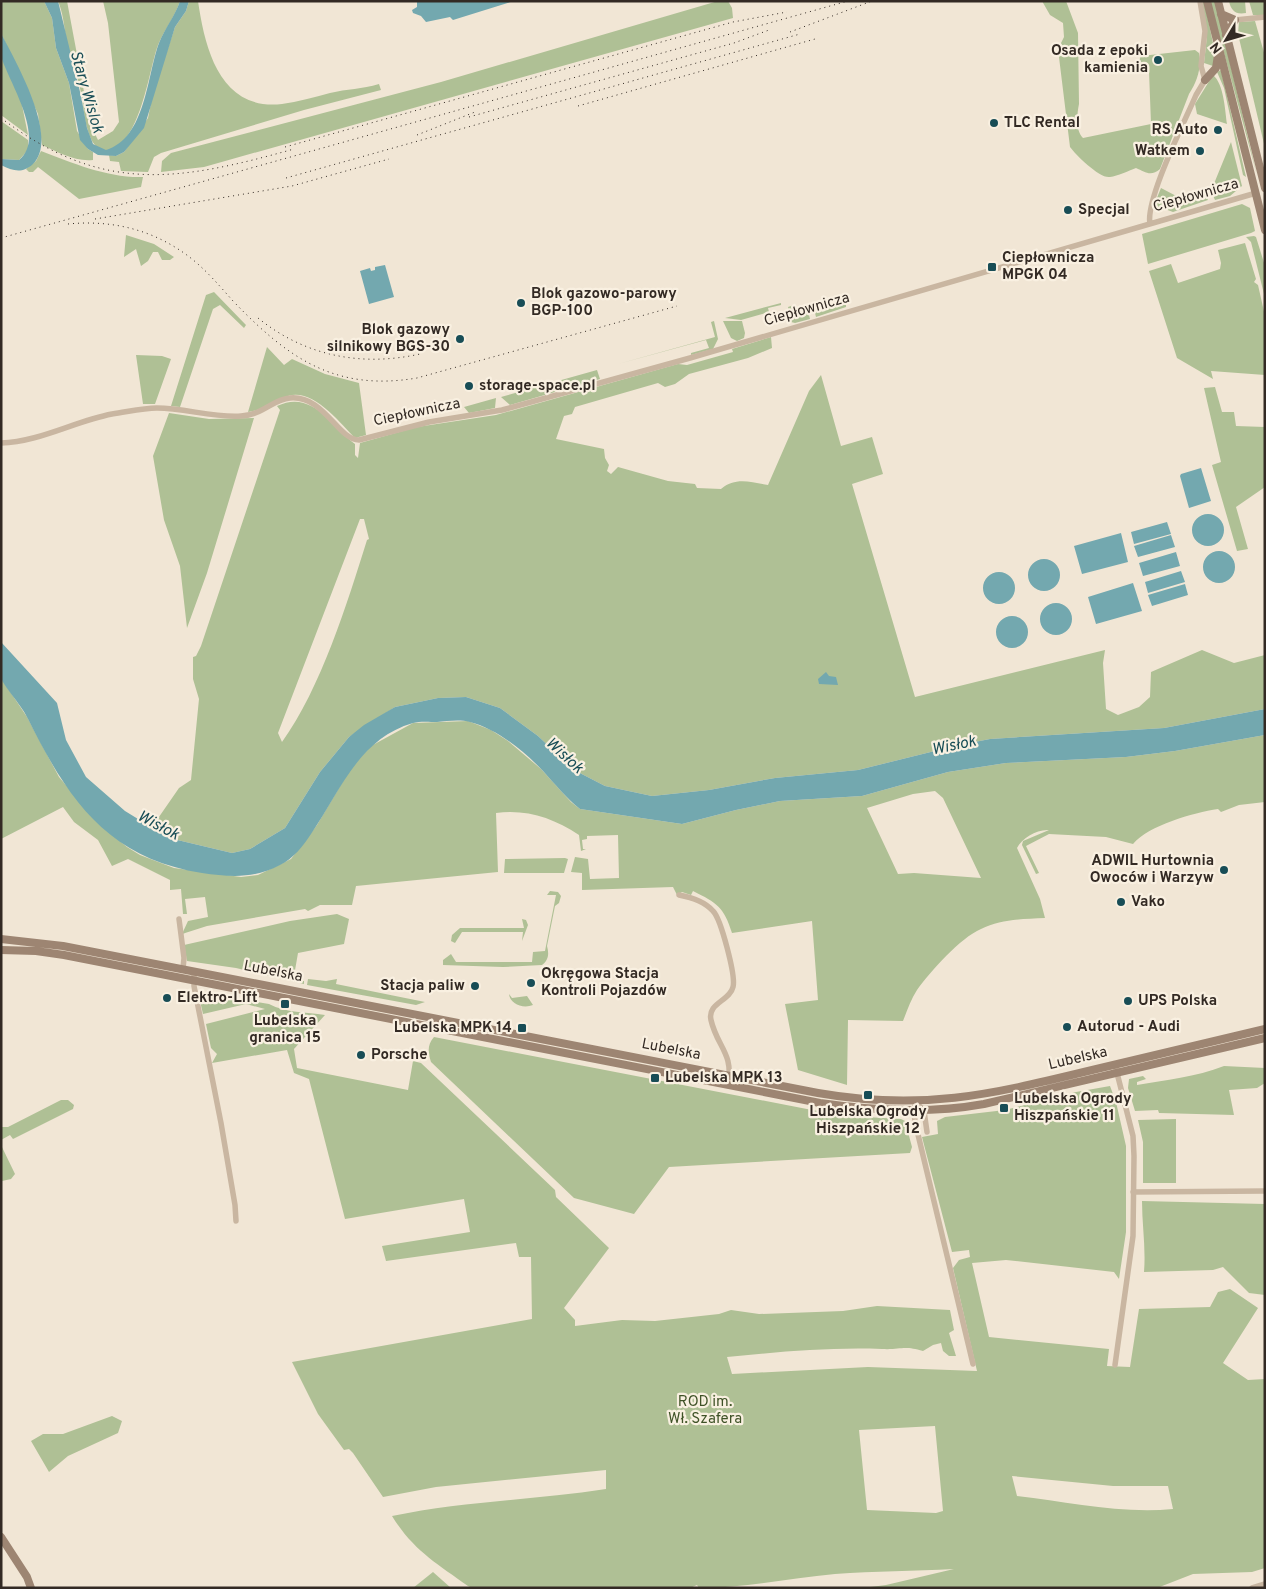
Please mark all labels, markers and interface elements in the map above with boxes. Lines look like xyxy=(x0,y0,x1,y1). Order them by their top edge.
north arrow xyxy=(1201,15,1251,65)
text: N xyxy=(1207,38,1227,56)
place label: Osada z epoki kamienia xyxy=(1051,42,1148,78)
water label: Stary Wislok xyxy=(65,48,108,137)
marker: Osada z epoki kamienia xyxy=(1152,54,1164,66)
place label: TLC Rental xyxy=(1004,114,1080,133)
marker: TLC Rental xyxy=(988,117,1000,129)
place label: RS Auto xyxy=(1152,121,1208,140)
marker: RS Auto xyxy=(1212,124,1224,136)
place label: Watkem xyxy=(1135,142,1190,161)
marker: Watkem xyxy=(1194,145,1206,157)
street label: Ciepłownicza xyxy=(1151,175,1241,217)
place label: Specjal xyxy=(1078,201,1130,220)
marker: Specjal xyxy=(1062,204,1074,216)
place label: Ciepłownicza MPGK 04 xyxy=(1002,249,1094,285)
marker: Ciepłownicza MPGK 04 xyxy=(986,261,998,273)
place label: Blok gazowo-parowy BGP-100 xyxy=(531,285,677,321)
street label: Ciepłownicza xyxy=(762,289,852,331)
marker: Blok gazowo-parowy BGP-100 xyxy=(515,297,527,309)
place label: Blok gazowy silnikowy BGS-30 xyxy=(327,321,450,357)
marker: Blok gazowy silnikowy BGS-30 xyxy=(454,333,466,345)
place label: storage-space.pl xyxy=(479,377,596,396)
marker: storage-space.pl xyxy=(463,380,475,392)
street label: Ciepłownicza xyxy=(372,395,462,431)
water label: Wisłok xyxy=(930,731,979,760)
water label: Wisłok xyxy=(541,734,588,779)
water label: Wisłok xyxy=(134,807,183,846)
place label: ADWIL Hurtownia Owoców i Warzyw xyxy=(1090,852,1214,888)
marker: ADWIL Hurtownia Owoców i Warzyw xyxy=(1218,864,1230,876)
place label: Vako xyxy=(1131,893,1165,912)
marker: Vako xyxy=(1115,896,1127,908)
street label: Lubelska xyxy=(242,957,304,987)
place label: Okręgowa Stacja Kontroli Pojazdów xyxy=(541,965,667,1001)
place label: Stacja paliw xyxy=(380,977,465,996)
marker: Okręgowa Stacja Kontroli Pojazdów xyxy=(525,977,537,989)
marker: Stacja paliw xyxy=(469,980,481,992)
place label: Elektro-Lift xyxy=(177,989,258,1008)
marker: Elektro-Lift xyxy=(161,992,173,1004)
place label: UPS Polska xyxy=(1138,992,1217,1011)
marker: UPS Polska xyxy=(1122,995,1134,1007)
marker: Lubelska granica 15 xyxy=(279,998,291,1010)
place label: Lubelska granica 15 xyxy=(249,1012,321,1048)
place label: Autorud - Audi xyxy=(1077,1018,1180,1037)
place label: Lubelska MPK 14 xyxy=(394,1019,512,1038)
marker: Autorud - Audi xyxy=(1061,1021,1073,1033)
marker: Lubelska MPK 14 xyxy=(516,1022,528,1034)
street label: Lubelska xyxy=(640,1035,702,1065)
street label: Lubelska xyxy=(1047,1043,1109,1075)
place label: Porsche xyxy=(371,1046,428,1065)
marker: Porsche xyxy=(355,1049,367,1061)
place label: Lubelska MPK 13 xyxy=(665,1069,783,1088)
marker: Lubelska MPK 13 xyxy=(649,1072,661,1084)
marker: Lubelska Ogrody Hiszpańskie 12 xyxy=(862,1089,874,1101)
place label: Lubelska Ogrody Hiszpańskie 11 xyxy=(1014,1090,1132,1126)
marker: Lubelska Ogrody Hiszpańskie 11 xyxy=(998,1102,1010,1114)
place label: Lubelska Ogrody Hiszpańskie 12 xyxy=(809,1103,927,1139)
park label: ROD im. Wł. Szafera xyxy=(668,1393,742,1429)

